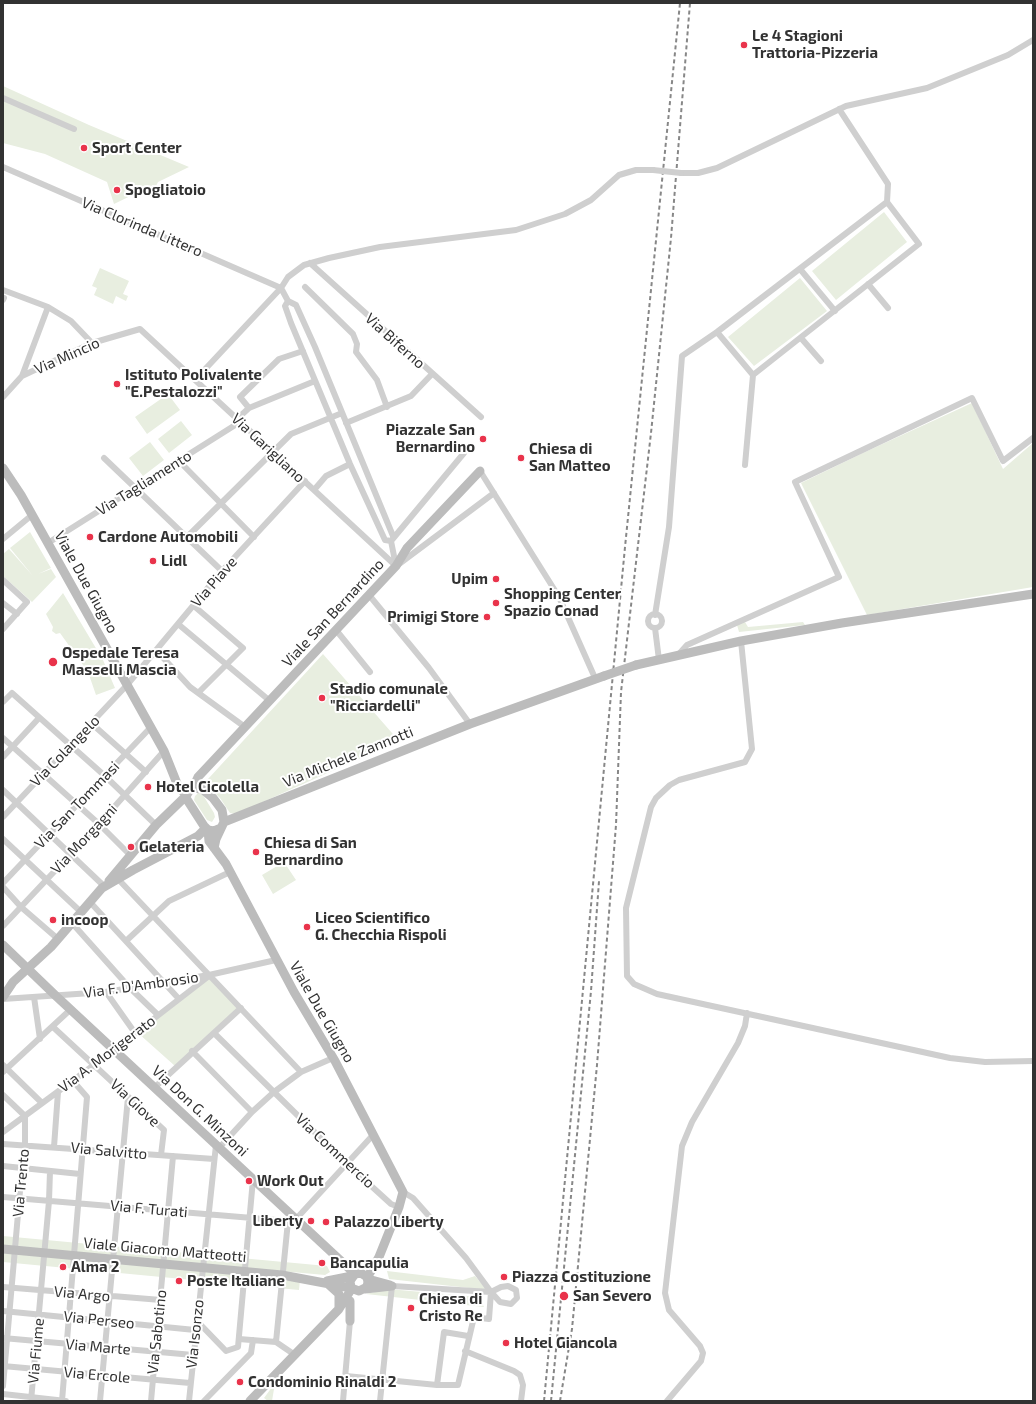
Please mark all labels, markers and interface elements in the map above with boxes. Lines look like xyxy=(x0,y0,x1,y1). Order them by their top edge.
place label: Le 4 Stagioni Trattoria-Pizzeria xyxy=(752,27,878,62)
marker: Le 4 Stagioni Trattoria-Pizzeria xyxy=(739,40,749,50)
place label: Sport Center xyxy=(92,139,182,157)
marker: Sport Center xyxy=(79,143,89,153)
place label: Spogliatoio xyxy=(125,181,206,199)
marker: Spogliatoio xyxy=(112,185,122,195)
street label: Via Clorinda Littero xyxy=(79,193,205,261)
street label: Via Biferno xyxy=(361,309,429,373)
street label: Via Mincio xyxy=(32,334,102,378)
place label: Istituto Polivalente "E.Pestalozzi" xyxy=(125,366,262,401)
marker: Istituto Polivalente "E.Pestalozzi" xyxy=(112,379,122,389)
street label: Via Garigliano xyxy=(228,409,308,487)
place label: Piazzale San Bernardino xyxy=(386,421,475,456)
marker: Piazzale San Bernardino xyxy=(478,434,488,444)
place label: Chiesa di San Matteo xyxy=(529,440,610,475)
street label: Via Tagliamento xyxy=(93,447,195,519)
marker: Chiesa di San Matteo xyxy=(516,453,526,463)
street label: Viale Due Giugno xyxy=(50,528,122,636)
place label: Cardone Automobili xyxy=(98,528,238,546)
marker: Cardone Automobili xyxy=(85,532,95,542)
place label: Lidl xyxy=(161,552,187,570)
street label: Via Piave xyxy=(187,553,241,611)
street label: Viale San Bernardino xyxy=(278,555,388,671)
marker: Lidl xyxy=(148,556,158,566)
place label: Upim xyxy=(451,570,488,588)
marker: Upim xyxy=(491,574,501,584)
place label: Shopping Center Spazio Conad xyxy=(504,585,621,620)
marker: Shopping Center Spazio Conad xyxy=(491,598,501,608)
place label: Primigi Store xyxy=(387,608,479,626)
marker: Primigi Store xyxy=(482,612,492,622)
place label: Ospedale Teresa Masselli Mascia xyxy=(62,644,179,679)
marker: Ospedale Teresa Masselli Mascia xyxy=(47,656,59,668)
place label: Stadio comunale "Ricciardelli" xyxy=(330,680,448,715)
marker: Stadio comunale "Ricciardelli" xyxy=(317,693,327,703)
street label: Via Colangelo xyxy=(26,712,104,790)
street label: Via Michele Zannotti xyxy=(280,723,416,791)
street label: Via San Tommasi xyxy=(31,758,123,852)
place label: Hotel Cicolella xyxy=(156,778,259,796)
marker: Hotel Cicolella xyxy=(143,782,153,792)
street label: Via Morgagni xyxy=(47,800,121,878)
place label: Chiesa di San Bernardino xyxy=(264,834,357,869)
place label: Gelateria xyxy=(139,838,204,856)
marker: Gelateria xyxy=(126,842,136,852)
marker: Chiesa di San Bernardino xyxy=(251,847,261,857)
place label: Liceo Scientifico G. Checchia Rispoli xyxy=(315,909,447,944)
place label: incoop xyxy=(61,911,108,929)
marker: incoop xyxy=(48,915,58,925)
marker: Liceo Scientifico G. Checchia Rispoli xyxy=(302,922,312,932)
street label: Viale Due Giugno xyxy=(286,958,358,1066)
street label: Via F. D'Ambrosio xyxy=(82,968,200,1002)
street label: Via A. Morigerato xyxy=(55,1012,159,1096)
street label: Via Don G. Minzoni xyxy=(148,1062,252,1160)
street label: Via Giove xyxy=(106,1075,164,1131)
street label: Via Commercio xyxy=(292,1110,378,1192)
street label: Via Salvitto xyxy=(70,1139,148,1163)
street label: Via Trento xyxy=(9,1148,33,1218)
place label: Work Out xyxy=(257,1172,324,1190)
marker: Work Out xyxy=(244,1176,254,1186)
street label: Via F. Turati xyxy=(109,1197,189,1221)
place label: Liberty xyxy=(252,1212,303,1230)
place label: Palazzo Liberty xyxy=(334,1213,444,1231)
marker: Liberty xyxy=(306,1216,316,1226)
marker: Palazzo Liberty xyxy=(321,1217,331,1227)
street label: Viale Giacomo Matteotti xyxy=(83,1234,247,1266)
place label: Bancapulia xyxy=(330,1254,409,1272)
place label: Alma 2 xyxy=(71,1258,119,1276)
marker: Bancapulia xyxy=(317,1258,327,1268)
marker: Alma 2 xyxy=(58,1262,68,1272)
place label: Piazza Costituzione xyxy=(512,1268,651,1286)
place label: Poste Italiane xyxy=(187,1272,285,1290)
marker: Piazza Costituzione xyxy=(499,1272,509,1282)
marker: Poste Italiane xyxy=(174,1276,184,1286)
street label: Via Argo xyxy=(53,1283,111,1305)
place label: San Severo xyxy=(573,1287,652,1305)
street label: Via Sabotino xyxy=(144,1289,170,1375)
place label: Chiesa di Cristo Re xyxy=(419,1290,483,1325)
marker: San Severo xyxy=(558,1290,570,1302)
street label: Via Isonzo xyxy=(182,1299,208,1369)
marker: Chiesa di Cristo Re xyxy=(406,1303,416,1313)
street label: Via Perseo xyxy=(63,1307,135,1333)
street label: Via Fiume xyxy=(24,1317,48,1385)
place label: Hotel Giancola xyxy=(514,1334,617,1352)
street label: Via Marte xyxy=(65,1335,131,1359)
marker: Hotel Giancola xyxy=(501,1338,511,1348)
street label: Via Ercole xyxy=(63,1363,131,1387)
place label: Condominio Rinaldi 2 xyxy=(248,1373,396,1391)
marker: Condominio Rinaldi 2 xyxy=(235,1377,245,1387)

